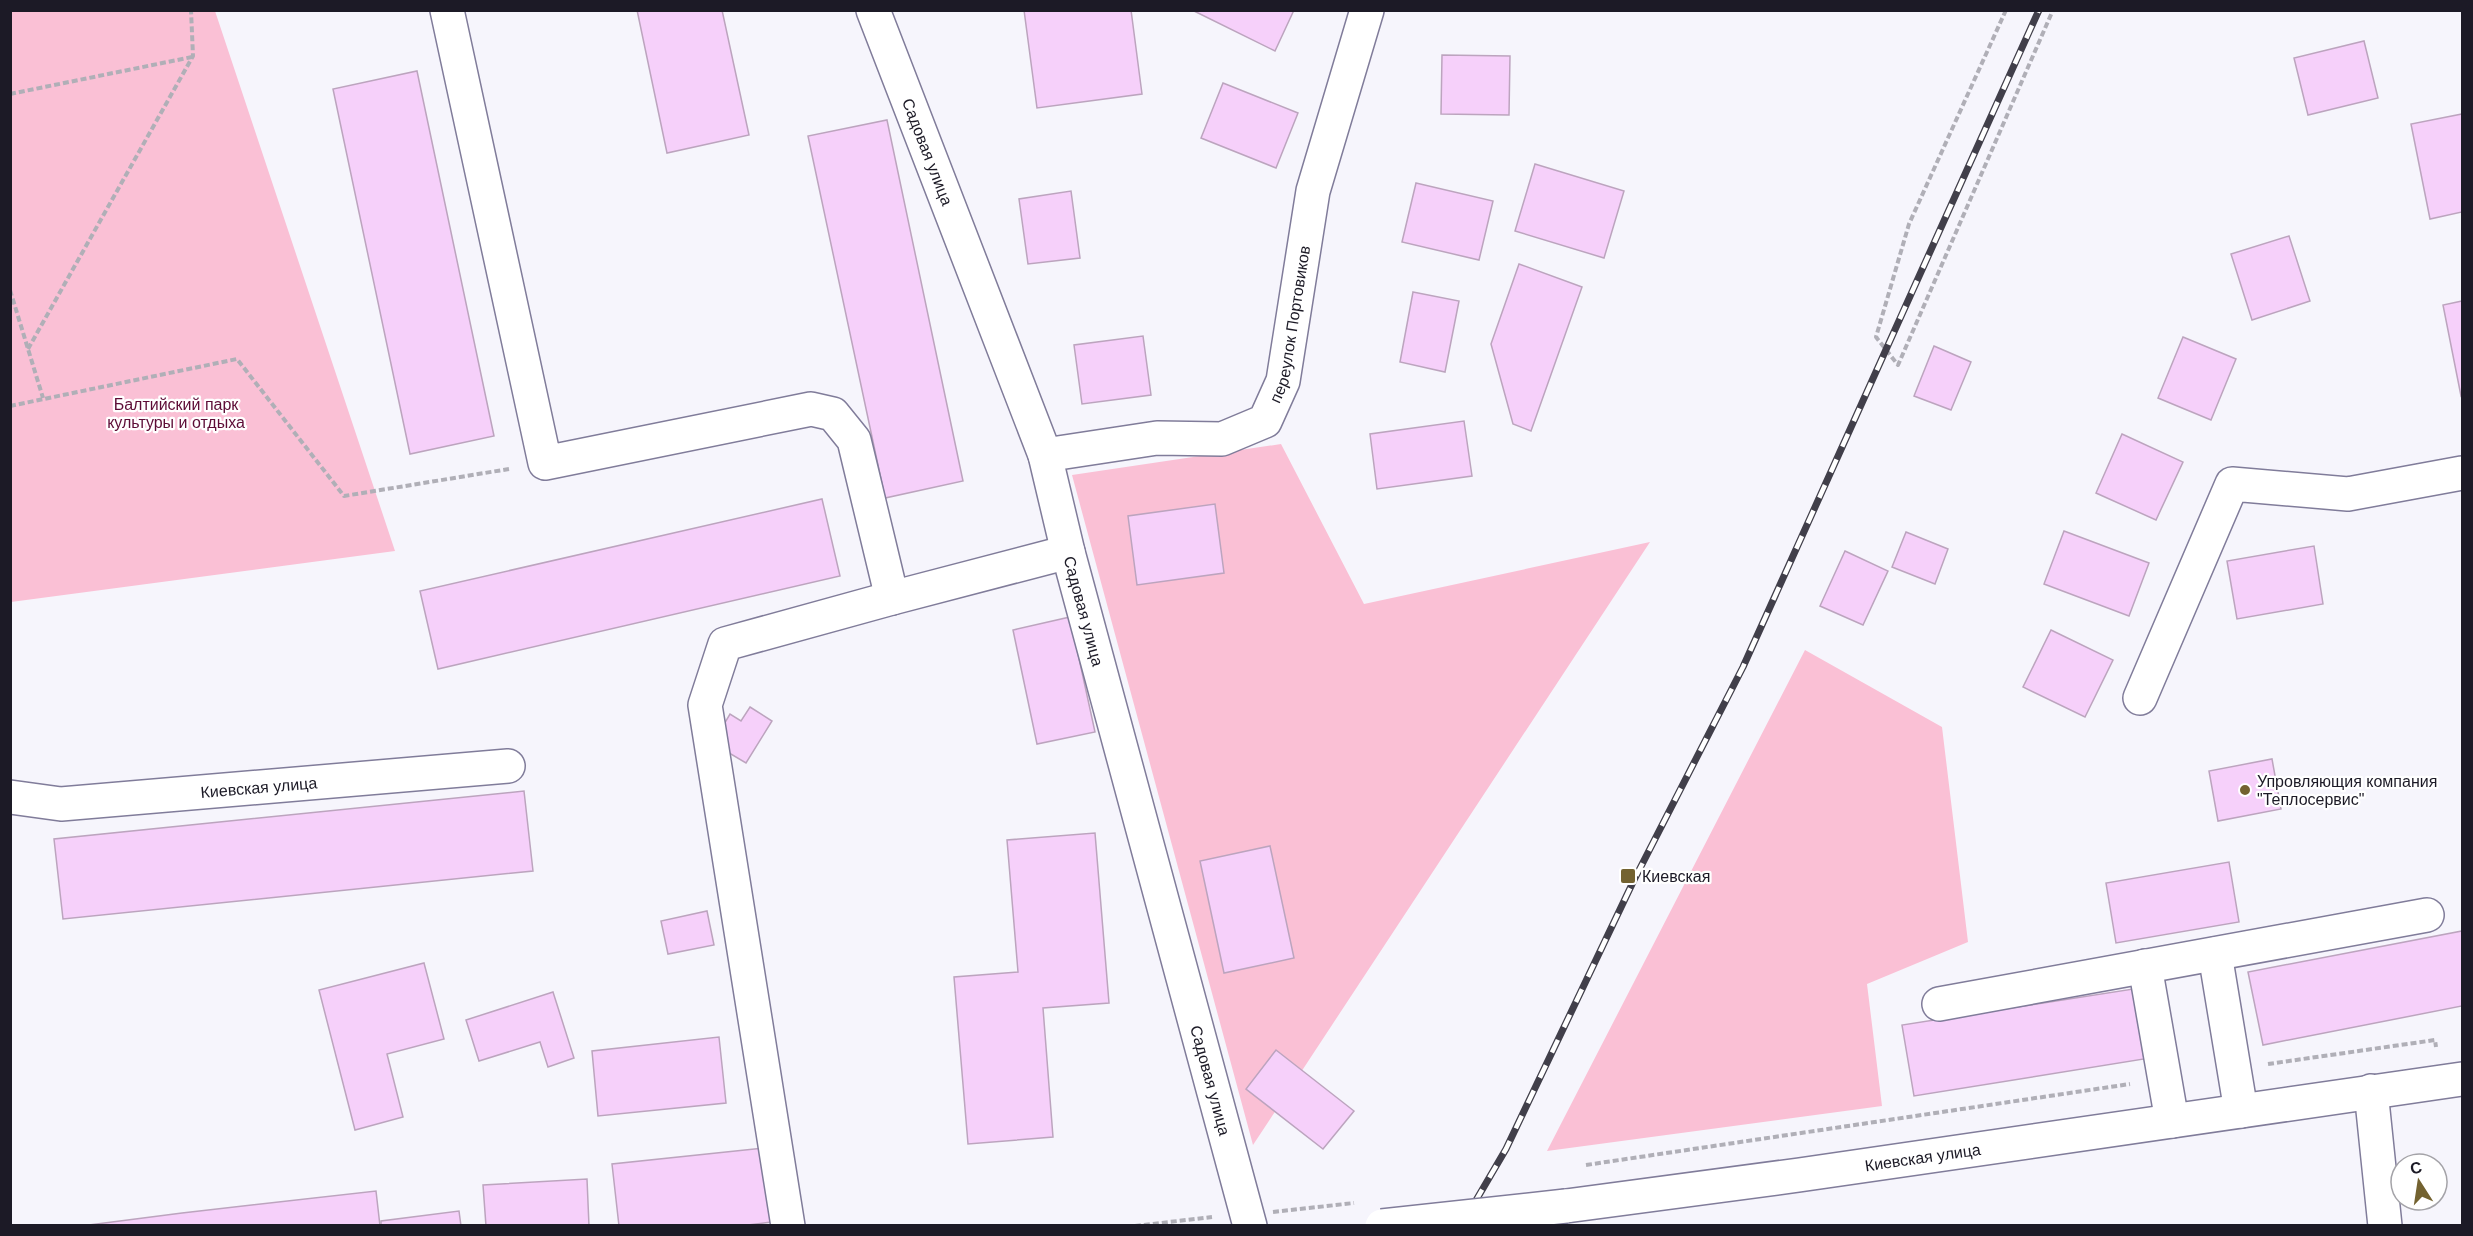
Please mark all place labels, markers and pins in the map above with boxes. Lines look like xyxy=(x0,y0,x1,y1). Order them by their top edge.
place label: Упровляющия компания "Теплосервис" xyxy=(2257,773,2437,808)
marker: Упровляющия компания "Теплосервис" xyxy=(2238,783,2252,797)
marker: Киевская xyxy=(1619,867,1637,885)
place label: Киевская xyxy=(1642,868,1710,885)

